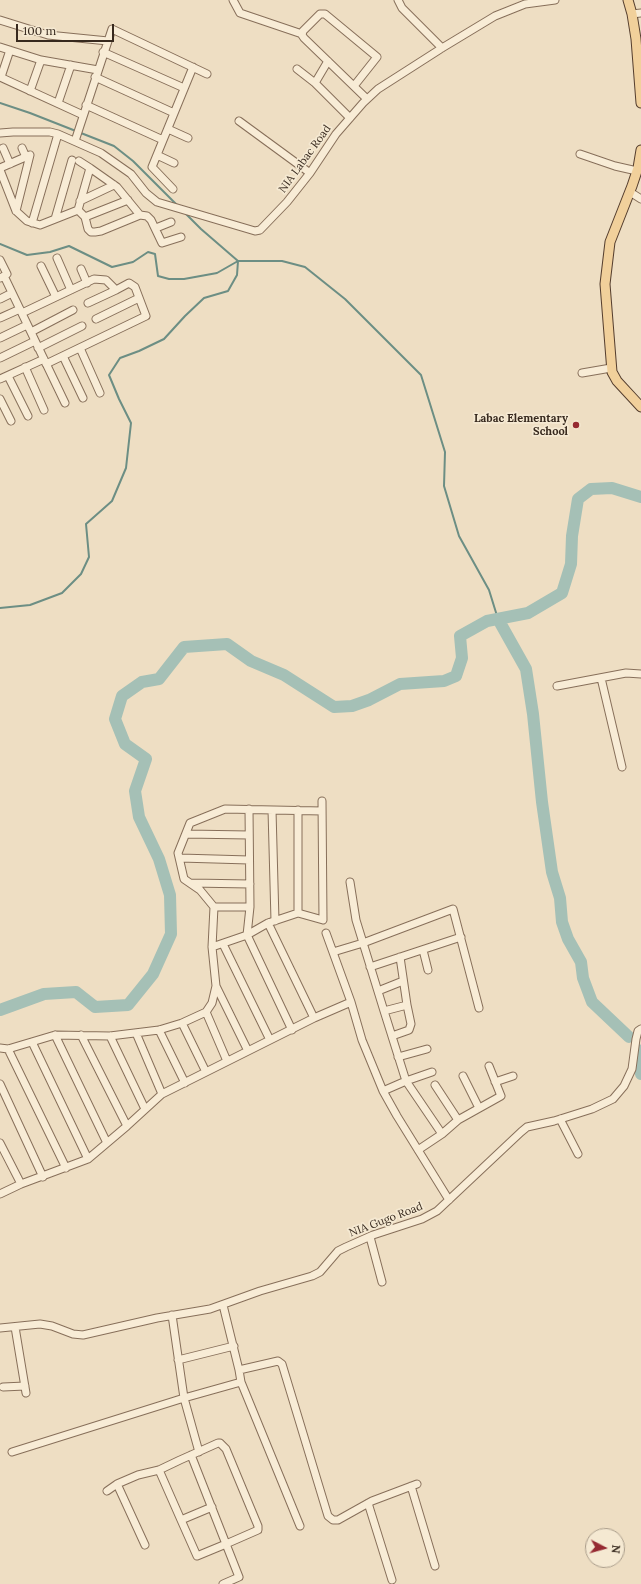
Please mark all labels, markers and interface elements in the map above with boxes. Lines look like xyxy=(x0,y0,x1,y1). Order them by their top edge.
scale bar xyxy=(18,16,116,42)
text: 100 m xyxy=(23,23,56,38)
street label: NIA Labac Road xyxy=(276,123,334,195)
place label: Labac Elementary School xyxy=(474,412,568,438)
marker: Labac Elementary School xyxy=(571,420,581,430)
street label: NIA Gugo Road xyxy=(347,1200,425,1240)
north arrow xyxy=(585,1528,625,1568)
text: N xyxy=(609,1544,623,1554)

